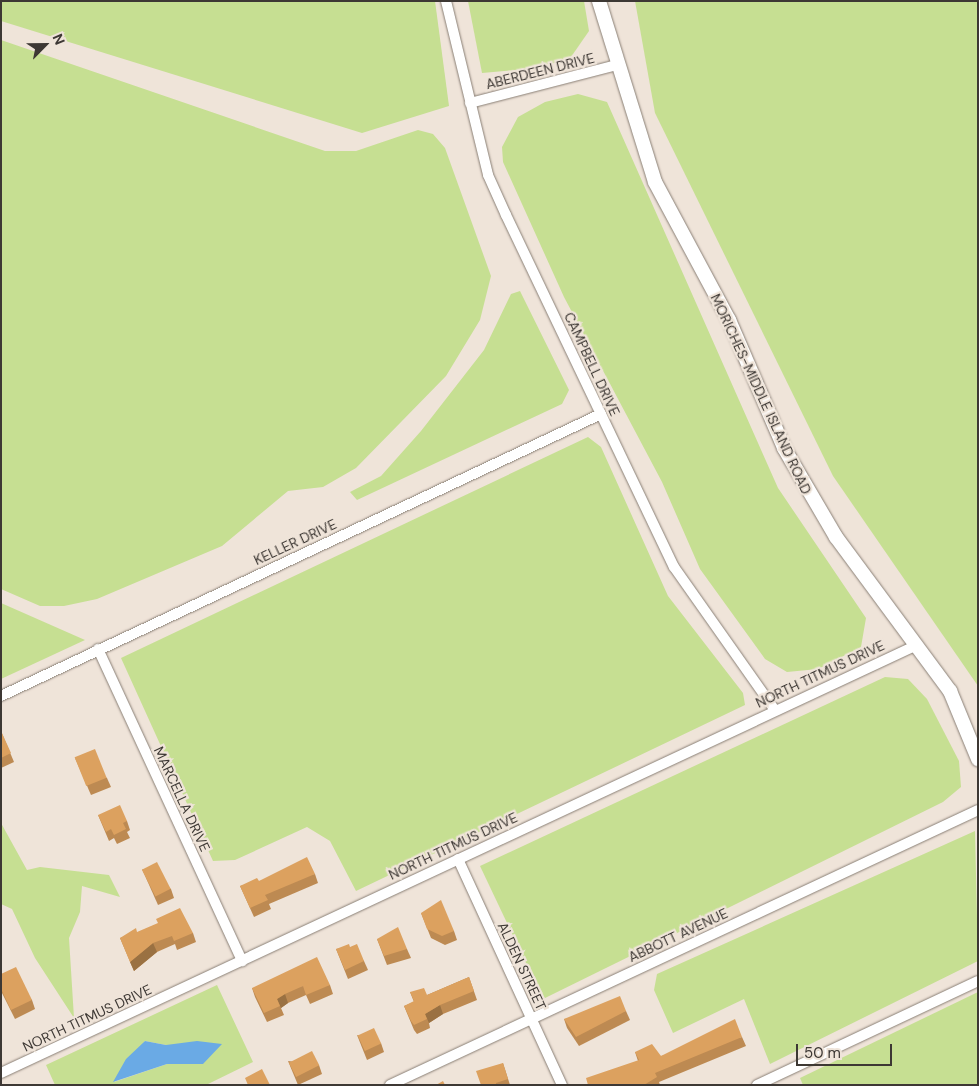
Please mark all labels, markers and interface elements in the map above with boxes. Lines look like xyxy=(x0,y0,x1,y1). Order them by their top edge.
north arrow xyxy=(20,20,70,70)
text: N xyxy=(49,31,69,47)
street label: ABERDEEN DRIVE xyxy=(484,49,596,93)
street label: MORICHES-MIDDLE ISLAND ROAD xyxy=(707,291,815,497)
street label: CAMPBELL DRIVE xyxy=(561,310,623,418)
street label: KELLER DRIVE xyxy=(251,516,339,568)
street label: NORTH TITMUS DRIVE xyxy=(753,637,887,711)
street label: MARCELLA DRIVE xyxy=(150,744,214,854)
street label: NORTH TITMUS DRIVE xyxy=(386,809,520,883)
street label: ABBOTT AVENUE xyxy=(626,905,730,965)
street label: ALDEN STREET xyxy=(494,919,550,1013)
street label: NORTH TITMUS DRIVE xyxy=(20,981,154,1055)
scale bar xyxy=(799,1034,895,1066)
text: 50 m xyxy=(804,1043,841,1063)

